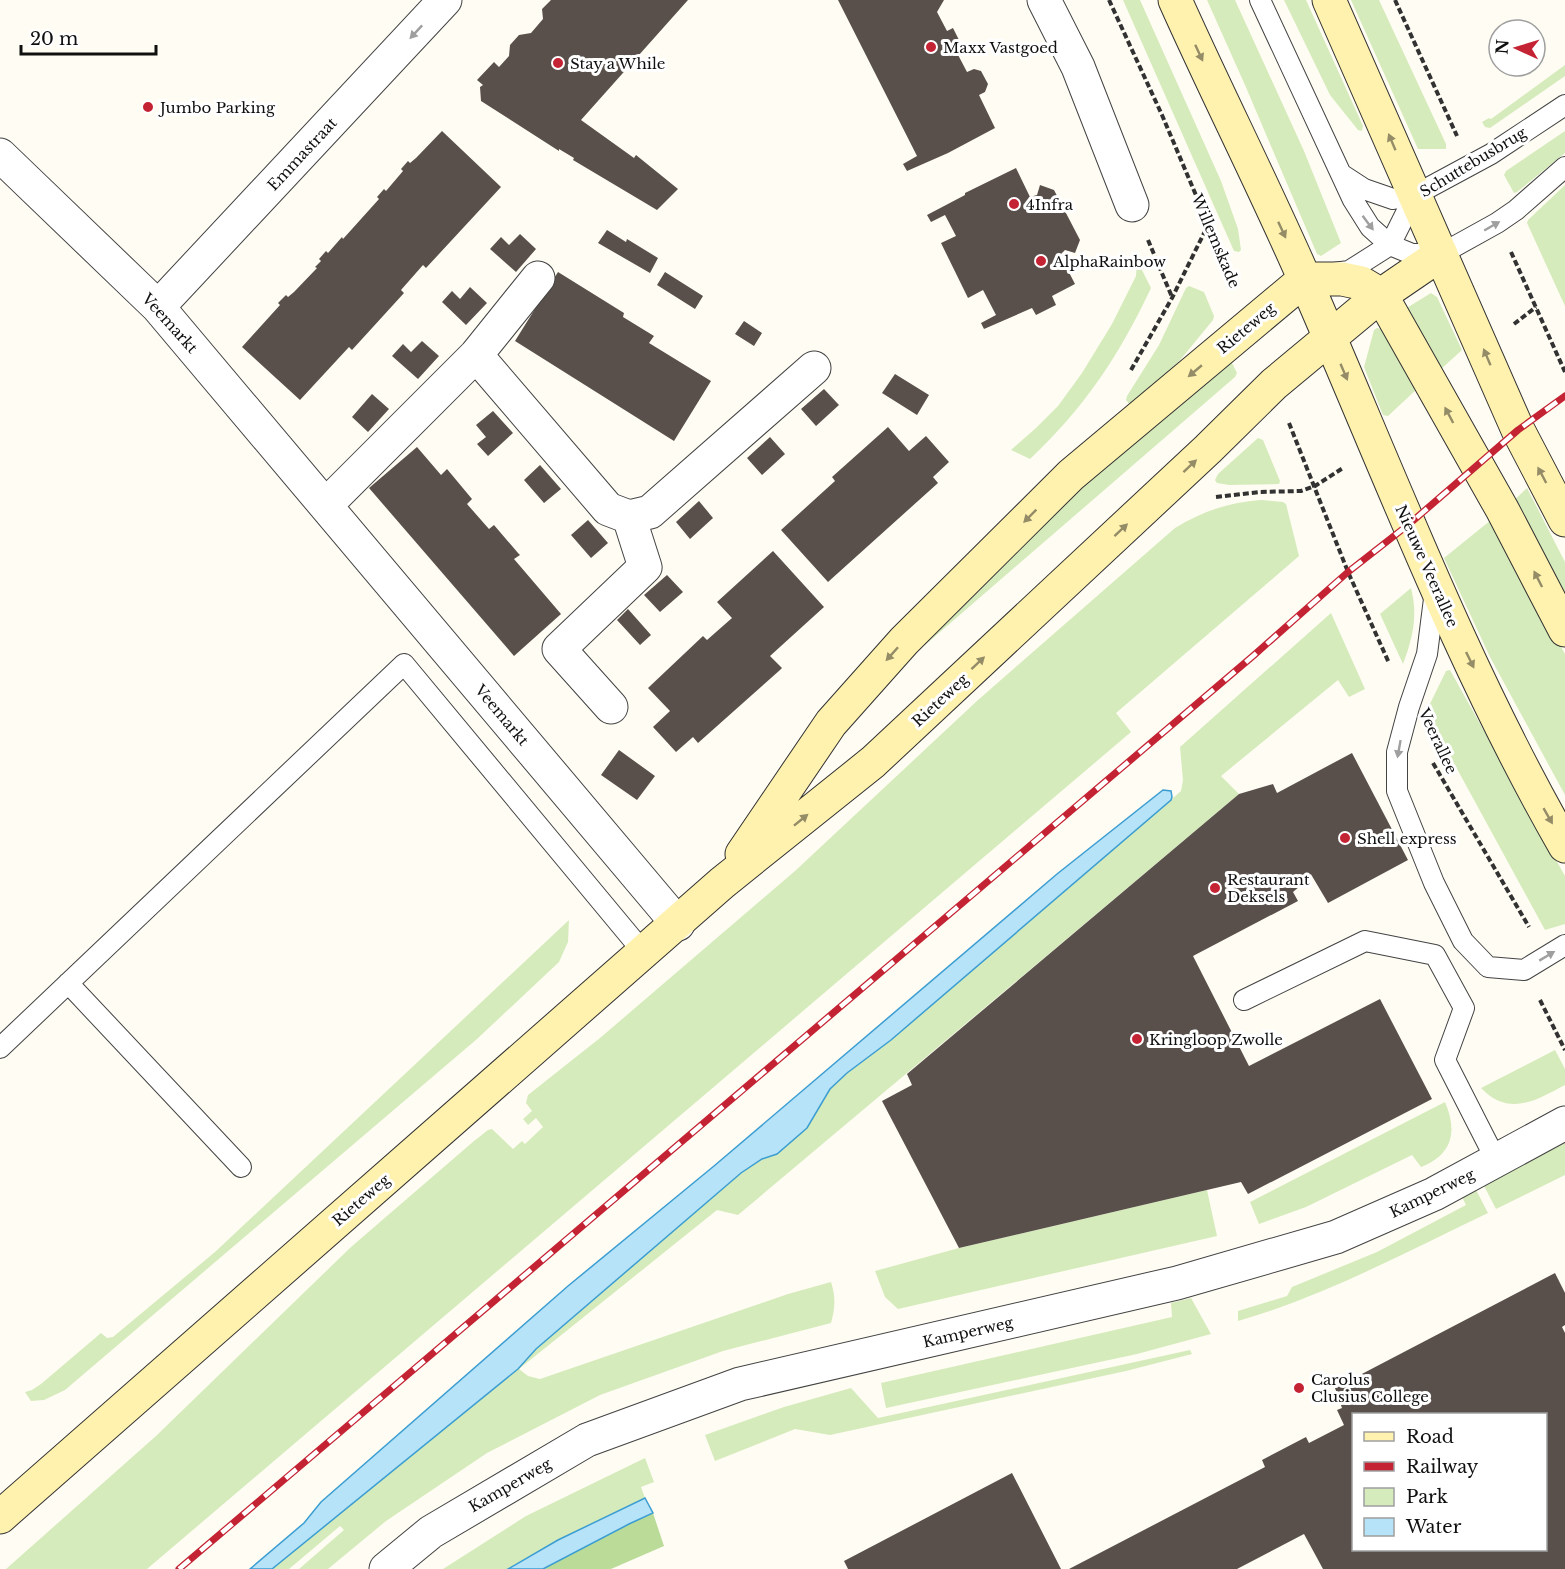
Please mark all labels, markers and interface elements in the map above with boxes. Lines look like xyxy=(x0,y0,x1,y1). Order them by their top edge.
scale bar xyxy=(21,18,156,56)
north arrow xyxy=(1487,18,1547,78)
one-way arrow xyxy=(409,24,423,39)
text: 20 m xyxy=(30,28,78,50)
place label: Maxx Vastgoed xyxy=(943,38,1058,57)
text: N xyxy=(1492,39,1513,55)
marker: Maxx Vastgoed xyxy=(924,40,938,54)
one-way arrow xyxy=(1195,45,1204,62)
place label: Stay a While xyxy=(570,54,665,73)
marker: Stay a While xyxy=(551,56,565,70)
place label: Jumbo Parking xyxy=(158,98,276,117)
marker: Jumbo Parking xyxy=(141,100,155,114)
street label: Emmastraat xyxy=(263,113,341,195)
street label: Schuttebusbrug xyxy=(1416,122,1530,201)
one-way arrow xyxy=(1387,132,1397,150)
street label: Willemskade xyxy=(1187,190,1244,291)
place label: 4Infra xyxy=(1026,195,1074,214)
marker: 4Infra xyxy=(1007,197,1021,211)
one-way arrow xyxy=(1362,215,1374,231)
one-way arrow xyxy=(1277,221,1286,238)
one-way arrow xyxy=(1484,221,1501,231)
place label: AlphaRainbow xyxy=(1052,252,1166,271)
marker: AlphaRainbow xyxy=(1034,254,1048,268)
street label: Veemarkt xyxy=(137,288,202,357)
street label: Rieteweg xyxy=(1213,298,1280,358)
one-way arrow xyxy=(1482,348,1491,366)
one-way arrow xyxy=(1339,363,1349,381)
one-way arrow xyxy=(1187,364,1203,377)
one-way arrow xyxy=(1444,406,1454,423)
one-way arrow xyxy=(1183,459,1197,473)
one-way arrow xyxy=(1537,466,1547,483)
street label: Nieuwe Veerallee xyxy=(1391,502,1463,630)
one-way arrow xyxy=(1022,509,1037,523)
one-way arrow xyxy=(1113,523,1128,537)
one-way arrow xyxy=(1533,570,1543,587)
one-way arrow xyxy=(886,646,899,661)
one-way arrow xyxy=(1466,651,1475,668)
one-way arrow xyxy=(971,657,985,671)
street label: Rieteweg xyxy=(908,669,973,731)
street label: Veemarkt xyxy=(470,680,533,750)
street label: Veerallee xyxy=(1414,704,1461,777)
one-way arrow xyxy=(1394,739,1403,758)
one-way arrow xyxy=(1542,808,1553,824)
one-way arrow xyxy=(793,815,808,827)
place label: Shell express xyxy=(1357,829,1457,848)
marker: Shell express xyxy=(1338,831,1352,845)
place label: Restaurant Deksels xyxy=(1227,870,1310,906)
marker: Restaurant Deksels xyxy=(1208,881,1222,895)
one-way arrow xyxy=(1539,950,1555,961)
place label: Kringloop Zwolle xyxy=(1149,1030,1283,1049)
marker: Kringloop Zwolle xyxy=(1130,1032,1144,1046)
street label: Kamperweg xyxy=(1386,1164,1478,1222)
street label: Rieteweg xyxy=(328,1169,394,1230)
street label: Kamperweg xyxy=(921,1312,1016,1352)
place label: Carolus Clusius College xyxy=(1311,1370,1429,1406)
marker: Carolus Clusius College xyxy=(1292,1381,1306,1395)
legend xyxy=(1352,1413,1547,1551)
text: Road xyxy=(1406,1426,1454,1448)
street label: Kamperweg xyxy=(465,1453,556,1516)
text: Railway xyxy=(1406,1456,1479,1478)
text: Park xyxy=(1406,1486,1448,1508)
text: Water xyxy=(1405,1516,1462,1538)

